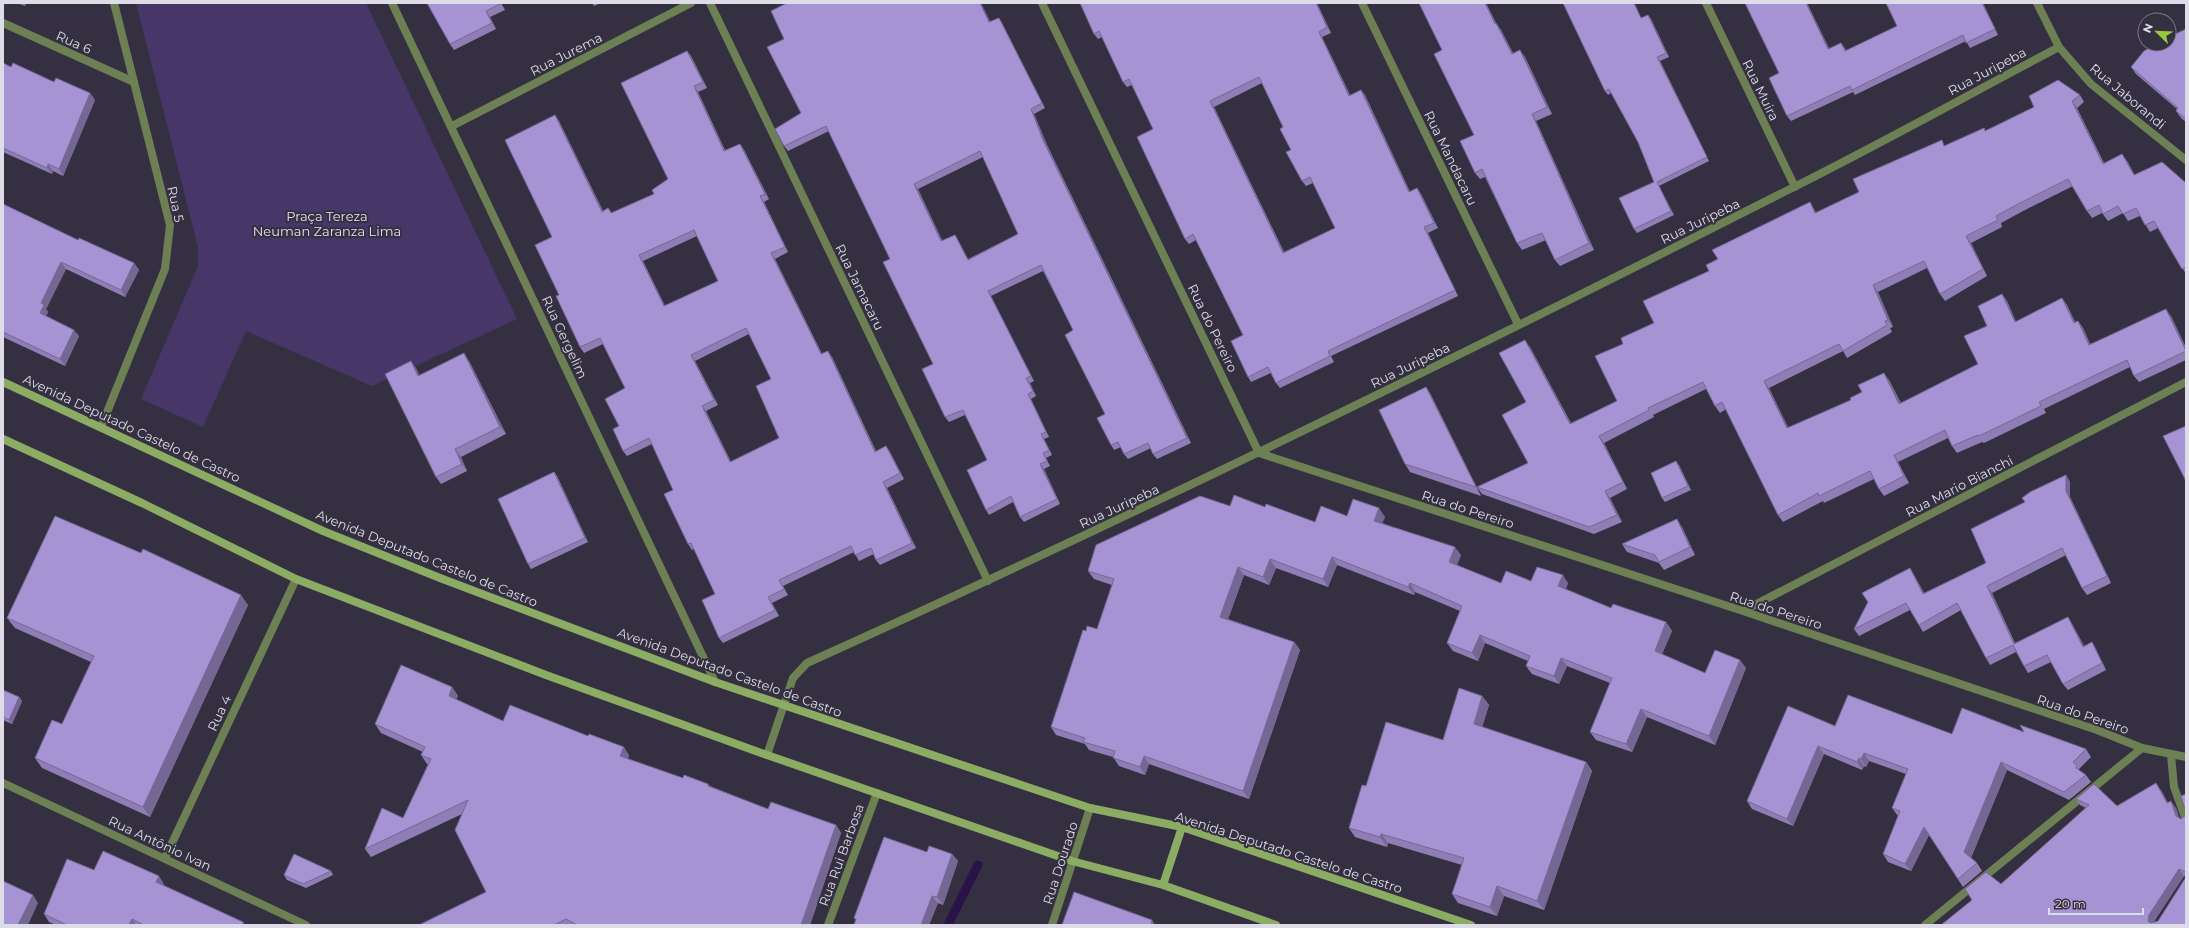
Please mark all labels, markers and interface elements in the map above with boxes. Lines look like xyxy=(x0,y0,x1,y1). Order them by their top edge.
north arrow xyxy=(2137,12,2177,52)
text: N xyxy=(2140,21,2156,35)
street label: Rua 6 xyxy=(54,27,94,57)
street label: Rua Jurema xyxy=(527,29,605,79)
street label: Rua Juripeba xyxy=(1945,44,2029,98)
street label: Rua Muira xyxy=(1739,57,1783,123)
street label: Rua Jaborandi xyxy=(2087,60,2169,132)
street label: Rua Mandacaru xyxy=(1421,108,1481,208)
street label: Rua 5 xyxy=(164,184,188,224)
street label: Rua Juripeba xyxy=(1658,195,1742,247)
park label: Praça Tereza Neuman Zaranza Lima xyxy=(253,208,401,239)
street label: Rua Jamacaru xyxy=(832,241,888,333)
street label: Rua do Pereiro xyxy=(1185,281,1241,375)
street label: Rua Gergelim xyxy=(539,293,591,381)
street label: Rua Juripeba xyxy=(1368,339,1452,391)
street label: Avenida Deputado Castelo de Castro xyxy=(21,370,243,486)
street label: Rua Mario Bianchi xyxy=(1902,452,2016,520)
street label: Rua Juripeba xyxy=(1077,481,1161,531)
street label: Rua do Pereiro xyxy=(1420,487,1516,531)
street label: Avenida Deputado Castelo de Castro xyxy=(314,506,540,610)
street label: Rua do Pereiro xyxy=(1728,588,1824,632)
street label: Avenida Deputado Castelo de Castro xyxy=(616,624,844,720)
street label: Rua do Pereiro xyxy=(2035,691,2131,737)
street label: Rua 4 xyxy=(204,692,234,734)
street label: Rua Rui Barbosa xyxy=(815,802,867,908)
street label: Avenida Deputado Castelo de Castro xyxy=(1173,808,1405,896)
street label: Rua Antônio Ivan xyxy=(106,812,214,874)
street label: Rua Dourado xyxy=(1039,820,1081,906)
scale bar xyxy=(2049,890,2143,916)
text: 20 m xyxy=(2055,896,2086,911)

